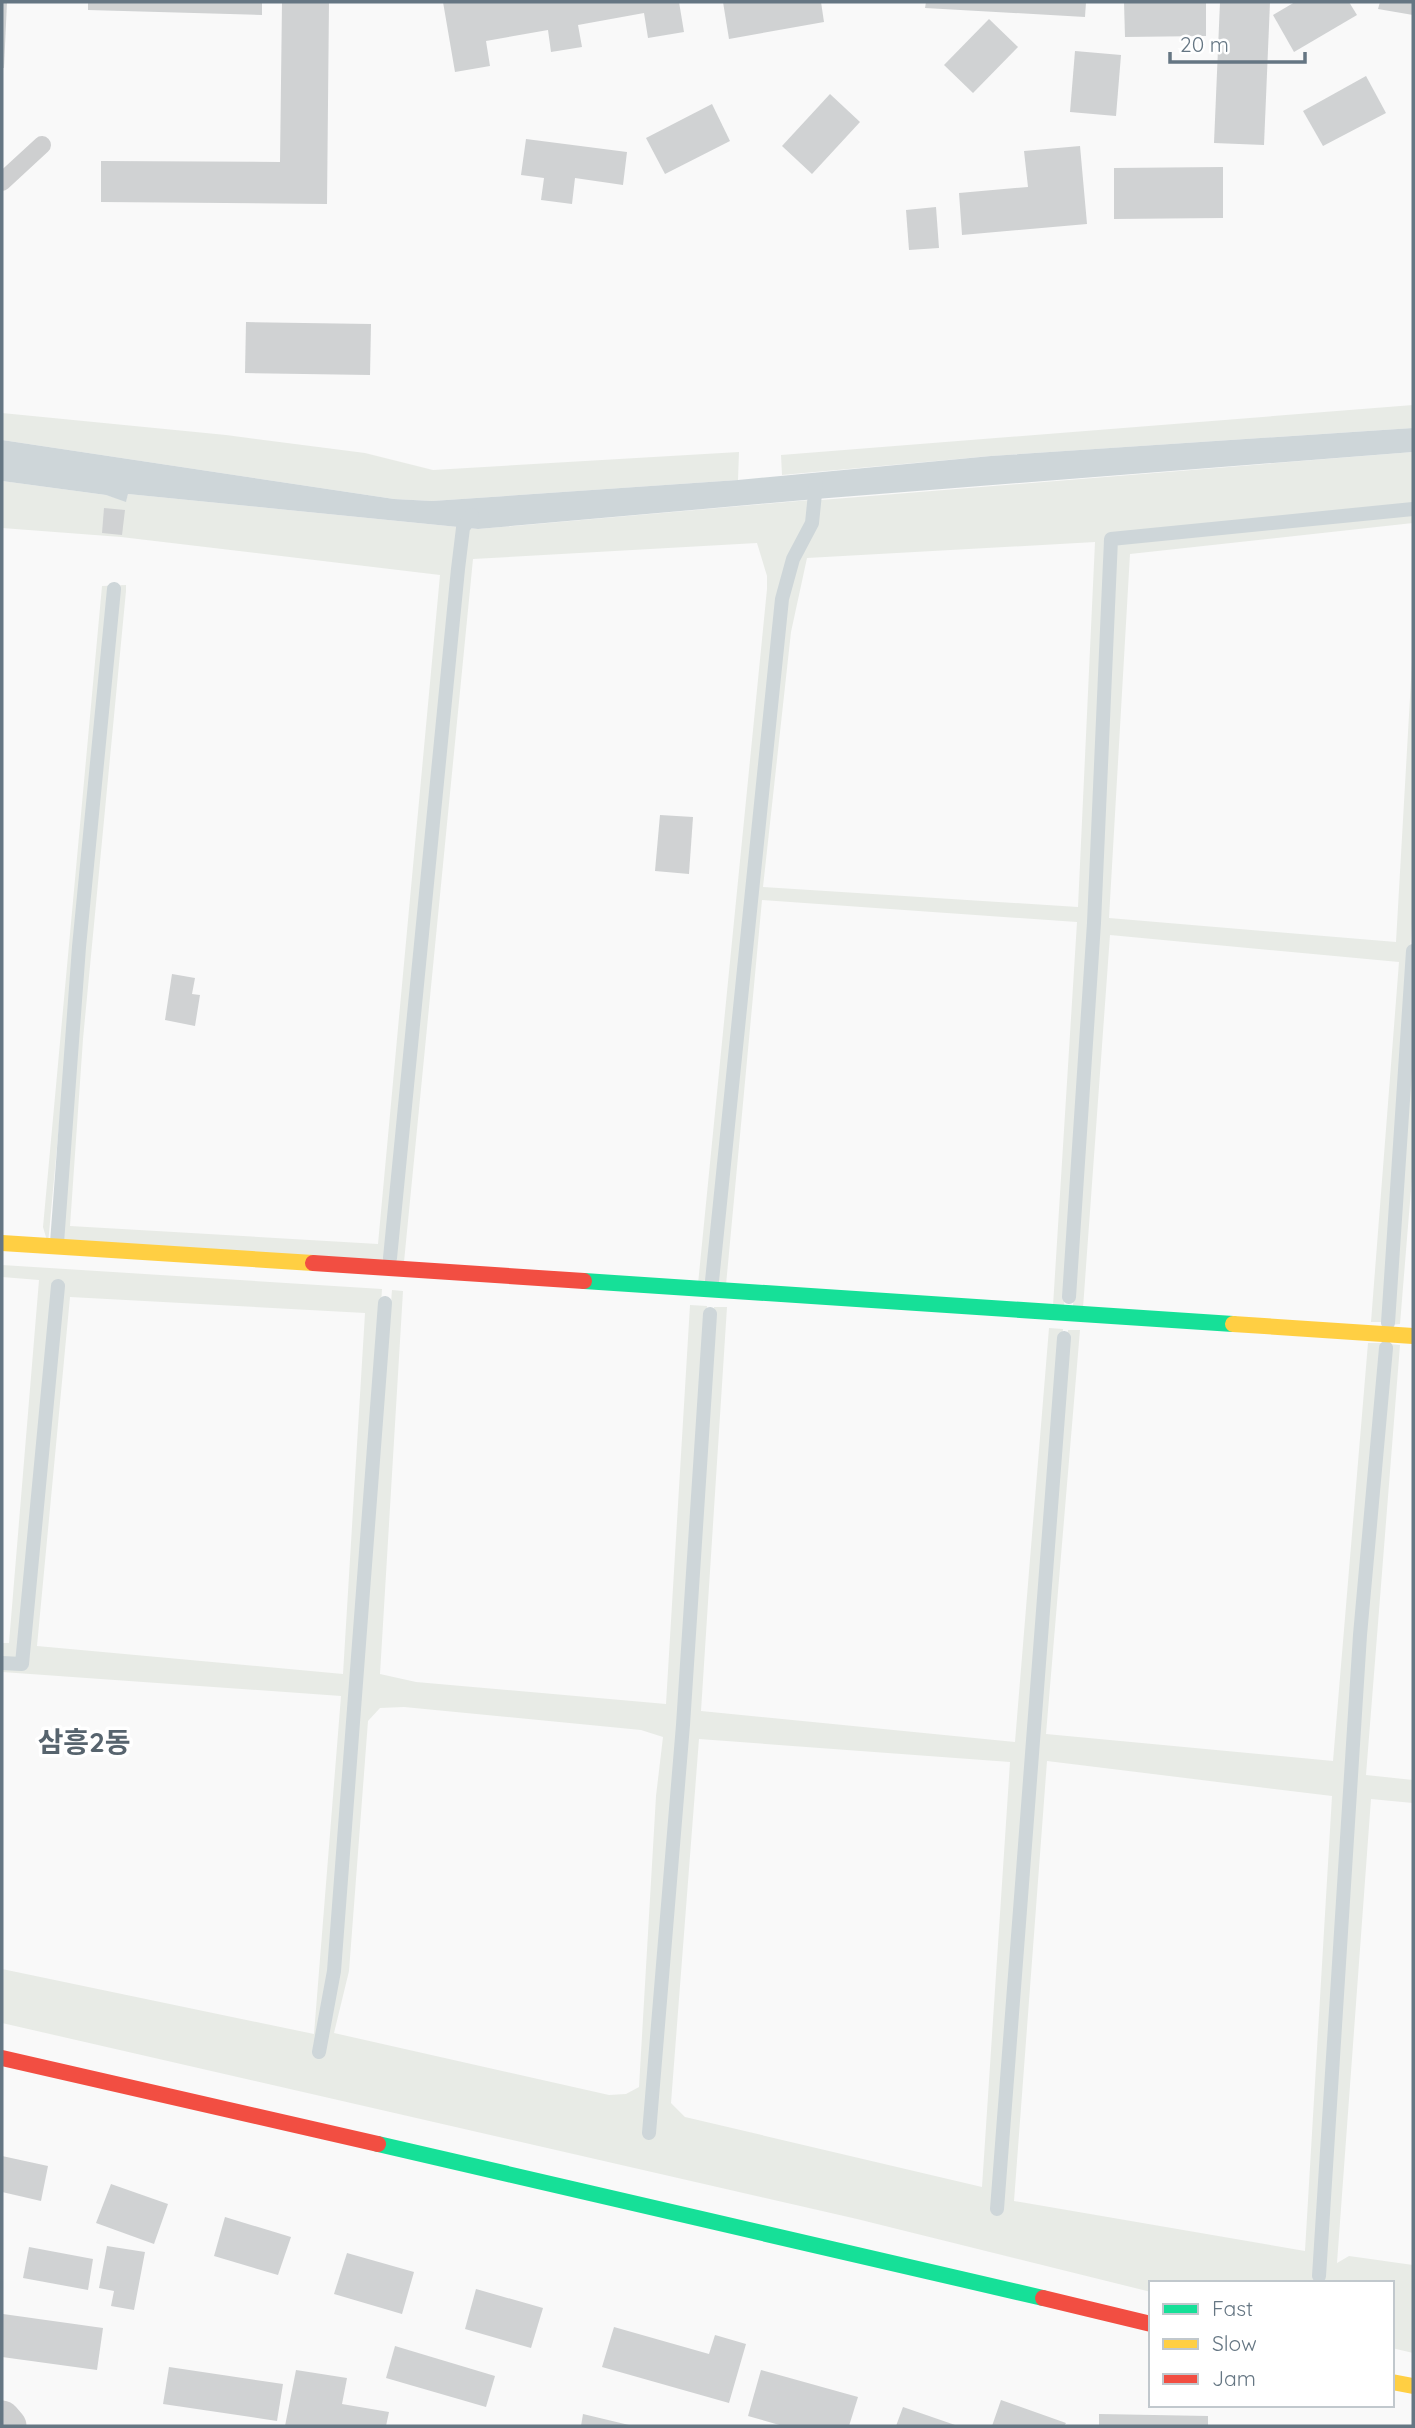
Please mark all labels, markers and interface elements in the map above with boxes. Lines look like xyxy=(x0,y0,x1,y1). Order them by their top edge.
scale bar xyxy=(1170,21,1305,65)
text: 20 m xyxy=(1180,31,1229,57)
district label: 삼흥2동 xyxy=(37,1724,131,1759)
legend xyxy=(1149,2281,1394,2407)
text: Fast xyxy=(1212,2295,1253,2321)
text: Slow xyxy=(1212,2330,1257,2356)
text: Jam xyxy=(1212,2365,1256,2391)

